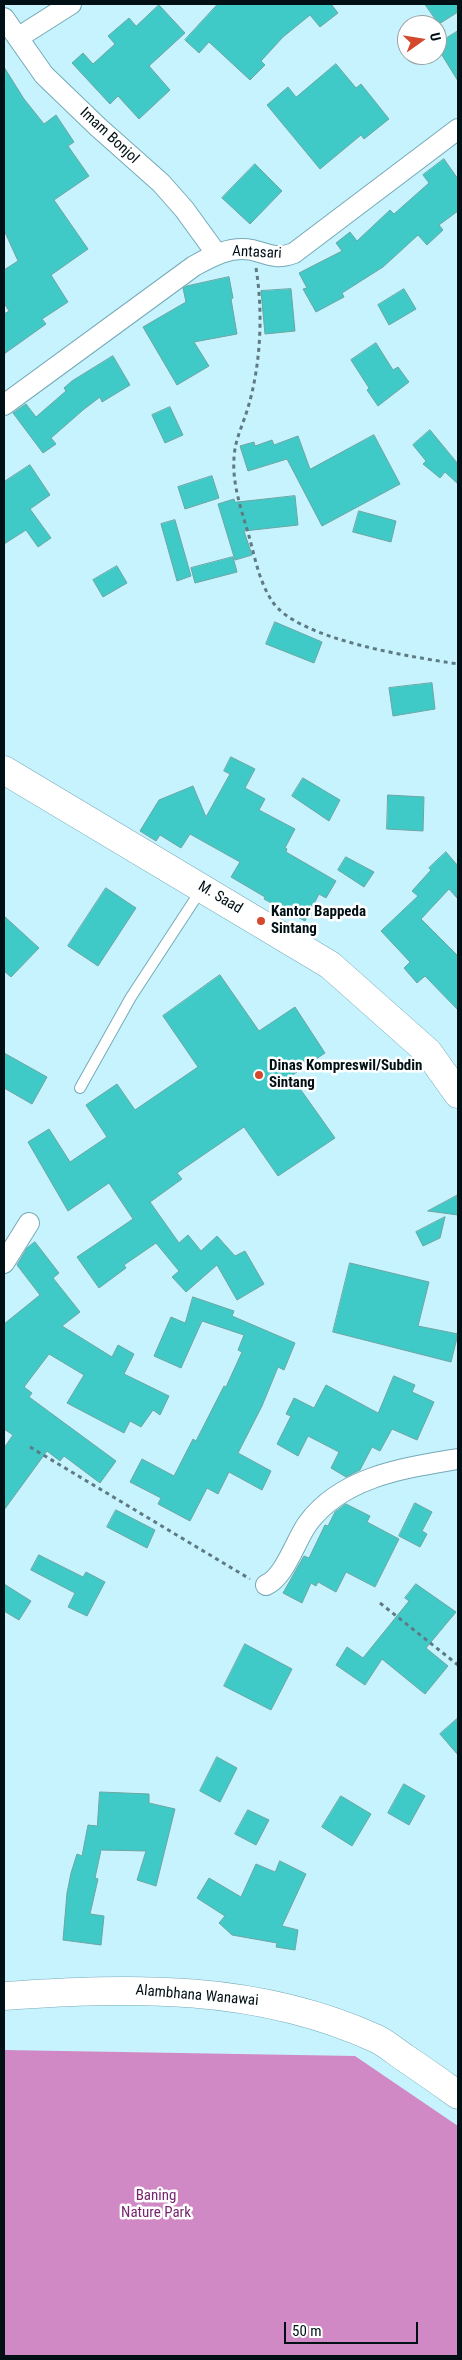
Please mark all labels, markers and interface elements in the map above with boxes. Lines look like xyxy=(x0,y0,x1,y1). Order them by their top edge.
north arrow xyxy=(397,15,447,65)
text: U xyxy=(427,31,444,43)
street label: Imam Bonjol xyxy=(76,104,142,168)
street label: Antasari xyxy=(232,243,282,263)
street label: M. Saad xyxy=(195,878,245,918)
place label: Kantor Bappeda Sintang xyxy=(271,903,366,938)
marker: Kantor Bappeda Sintang xyxy=(255,915,267,927)
place label: Dinas Kompreswil/Subdin Sintang xyxy=(269,1057,422,1092)
marker: Dinas Kompreswil/Subdin Sintang xyxy=(253,1069,265,1081)
street label: Alambhana Wanawai xyxy=(135,1982,259,2010)
park label: Baning Nature Park xyxy=(121,2187,191,2222)
scale bar xyxy=(287,2312,421,2344)
text: 50 m xyxy=(292,2322,322,2340)

